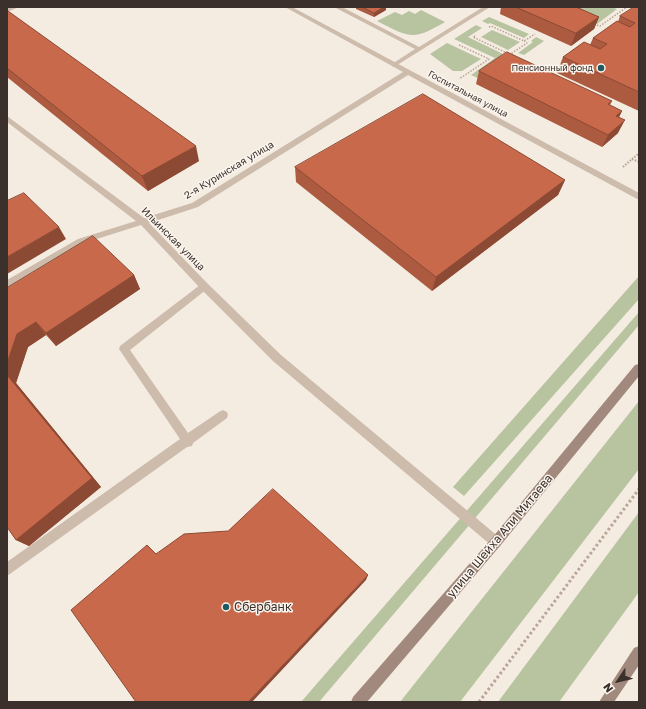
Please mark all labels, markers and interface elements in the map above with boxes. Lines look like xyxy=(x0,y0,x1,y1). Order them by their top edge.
place label: Пенсионный фонд xyxy=(511,63,593,73)
marker: Пенсионный фонд xyxy=(596,63,606,73)
street label: Госпитальная улица xyxy=(426,68,510,120)
street label: 2-я Куринская улица xyxy=(182,138,276,202)
street label: Ильинская улица xyxy=(139,205,207,273)
street label: улица Шейха Али Митаева xyxy=(444,471,556,601)
place label: Сбербанк xyxy=(234,600,292,614)
marker: Сбербанк xyxy=(221,602,231,612)
north arrow xyxy=(598,661,638,701)
text: N xyxy=(600,681,615,695)

